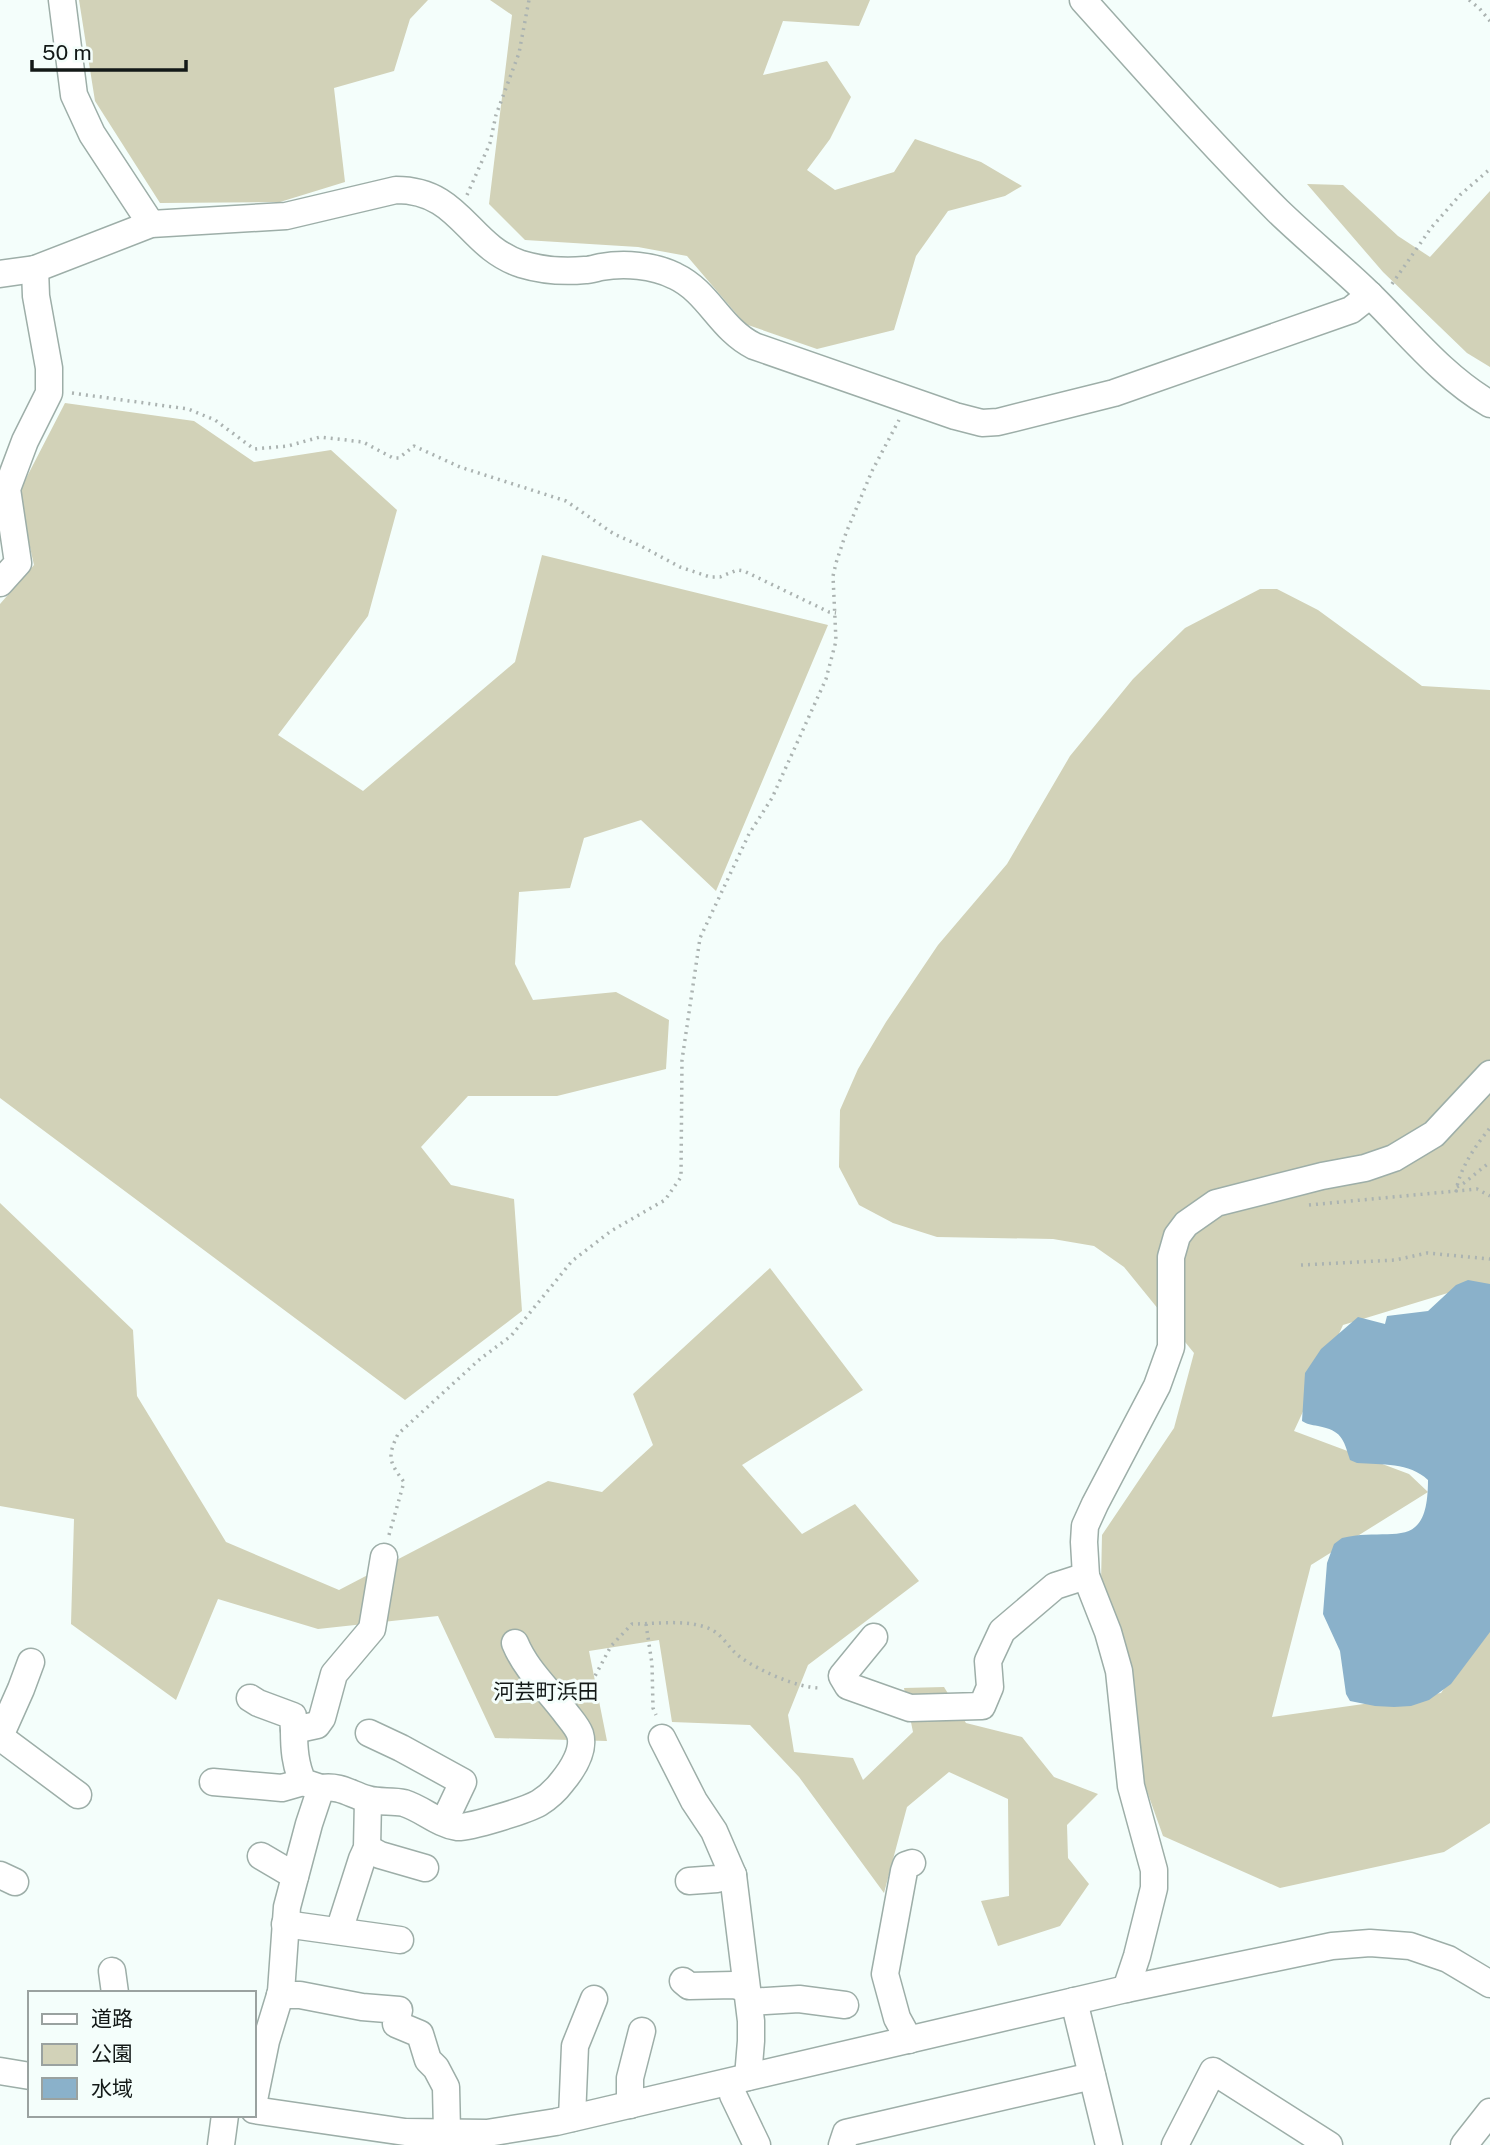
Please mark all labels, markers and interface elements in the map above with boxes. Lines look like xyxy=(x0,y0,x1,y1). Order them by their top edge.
scale bar xyxy=(32,28,186,72)
text: 50 m xyxy=(42,40,92,65)
district label: 河芸町浜田 xyxy=(494,1679,599,1704)
legend xyxy=(28,1991,256,2117)
text: 道路 xyxy=(91,2006,133,2031)
text: 公園 xyxy=(91,2041,133,2066)
text: 水域 xyxy=(91,2076,133,2101)

